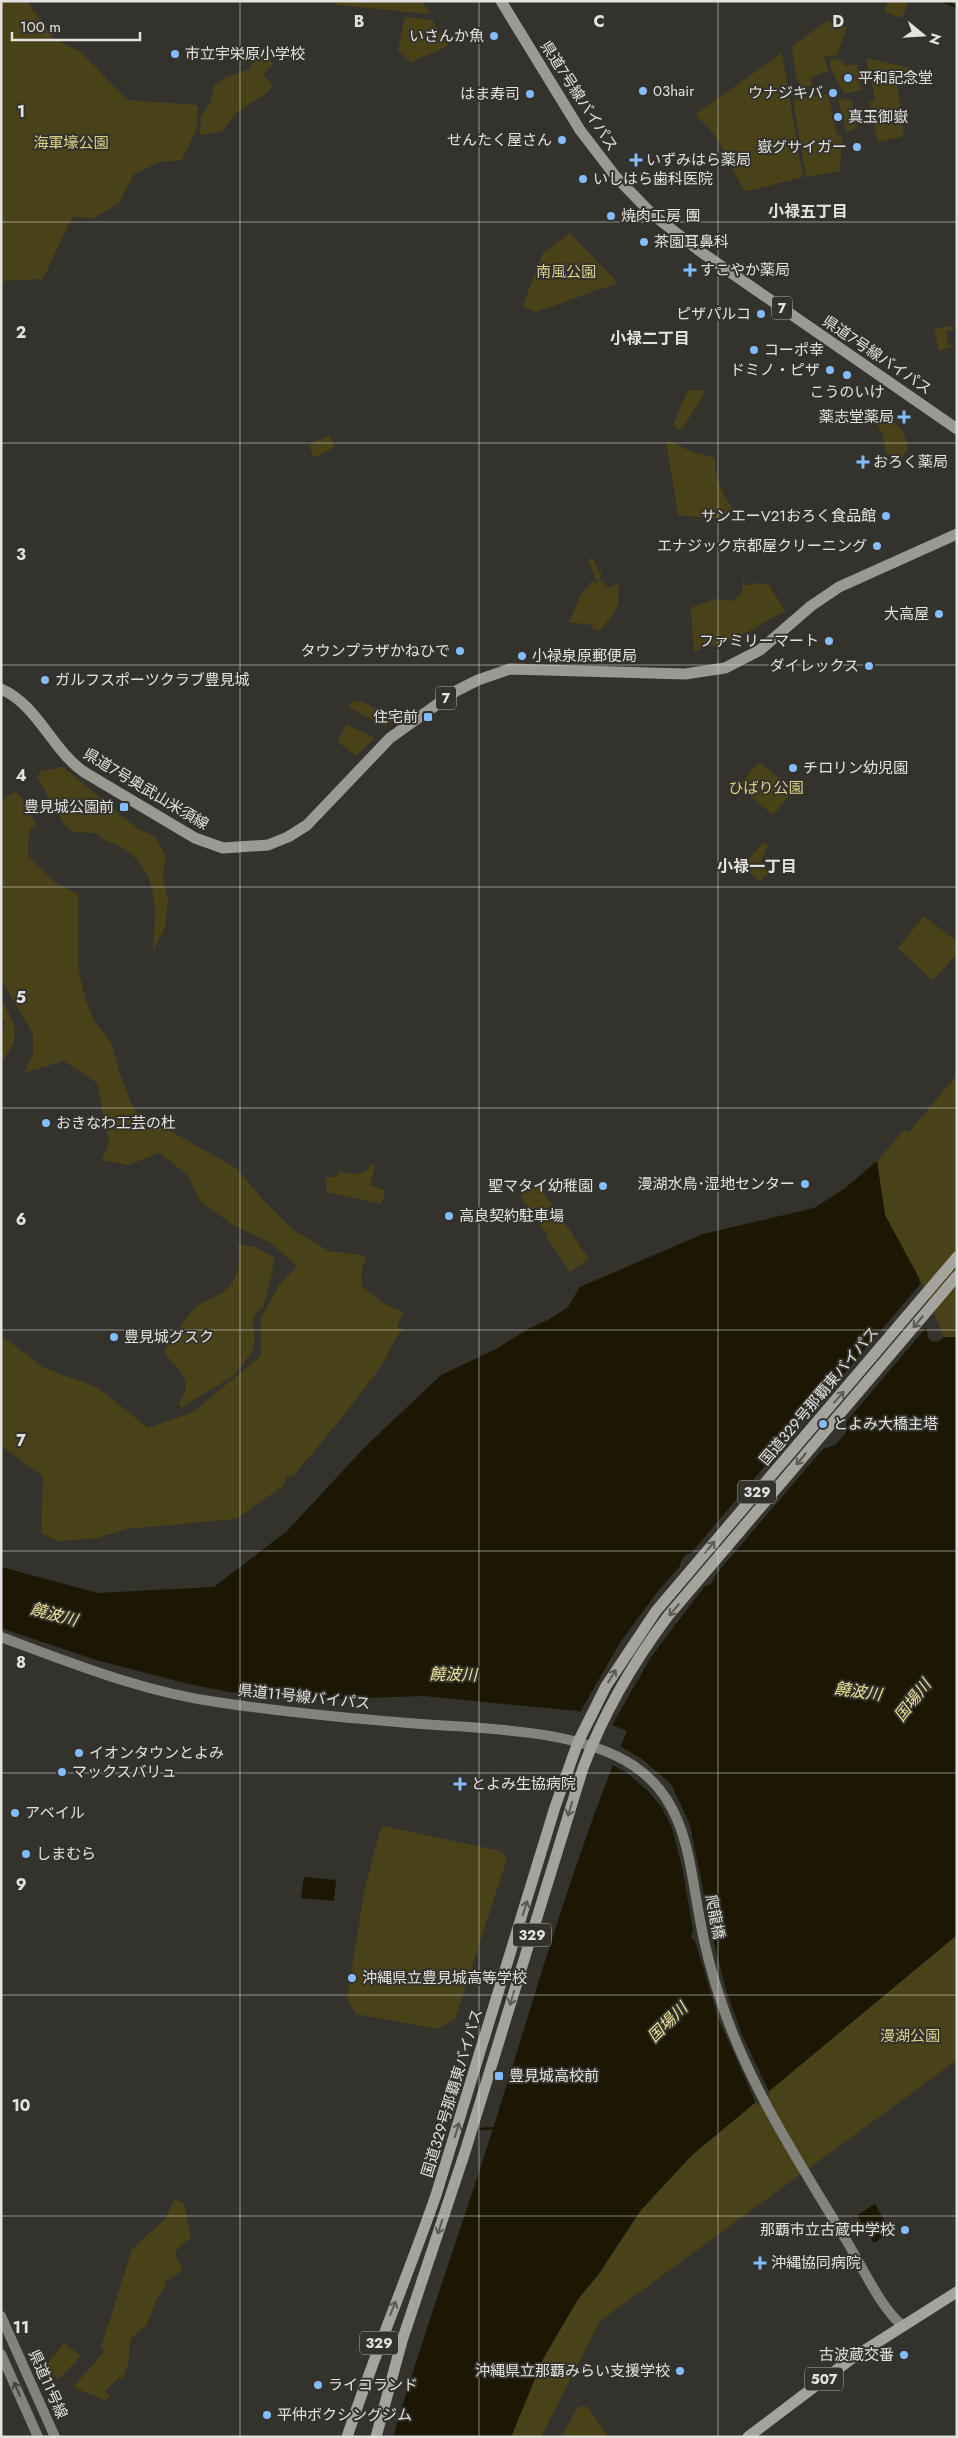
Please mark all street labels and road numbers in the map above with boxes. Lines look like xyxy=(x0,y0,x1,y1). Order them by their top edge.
street label: 県道7号線バイパス xyxy=(535,37,623,155)
road number: 7 xyxy=(772,296,792,320)
street label: 県道7号線バイパス xyxy=(818,310,936,400)
road number: 7 xyxy=(436,686,456,710)
street label: 県道7号奥武山米須線 xyxy=(79,743,213,835)
street label: 国道329号那覇東バイパス xyxy=(754,1322,884,1470)
road number: 329 xyxy=(738,1480,776,1504)
street label: 県道11号線バイパス xyxy=(237,1679,371,1715)
street label: 爬龍橋 xyxy=(700,1893,730,1941)
road number: 329 xyxy=(513,1924,551,1946)
street label: 国道329号那覇東バイパス xyxy=(416,2006,488,2180)
road number: 329 xyxy=(360,2332,398,2354)
street label: 県道11号線 xyxy=(23,2346,73,2422)
road number: 507 xyxy=(805,2368,843,2390)

